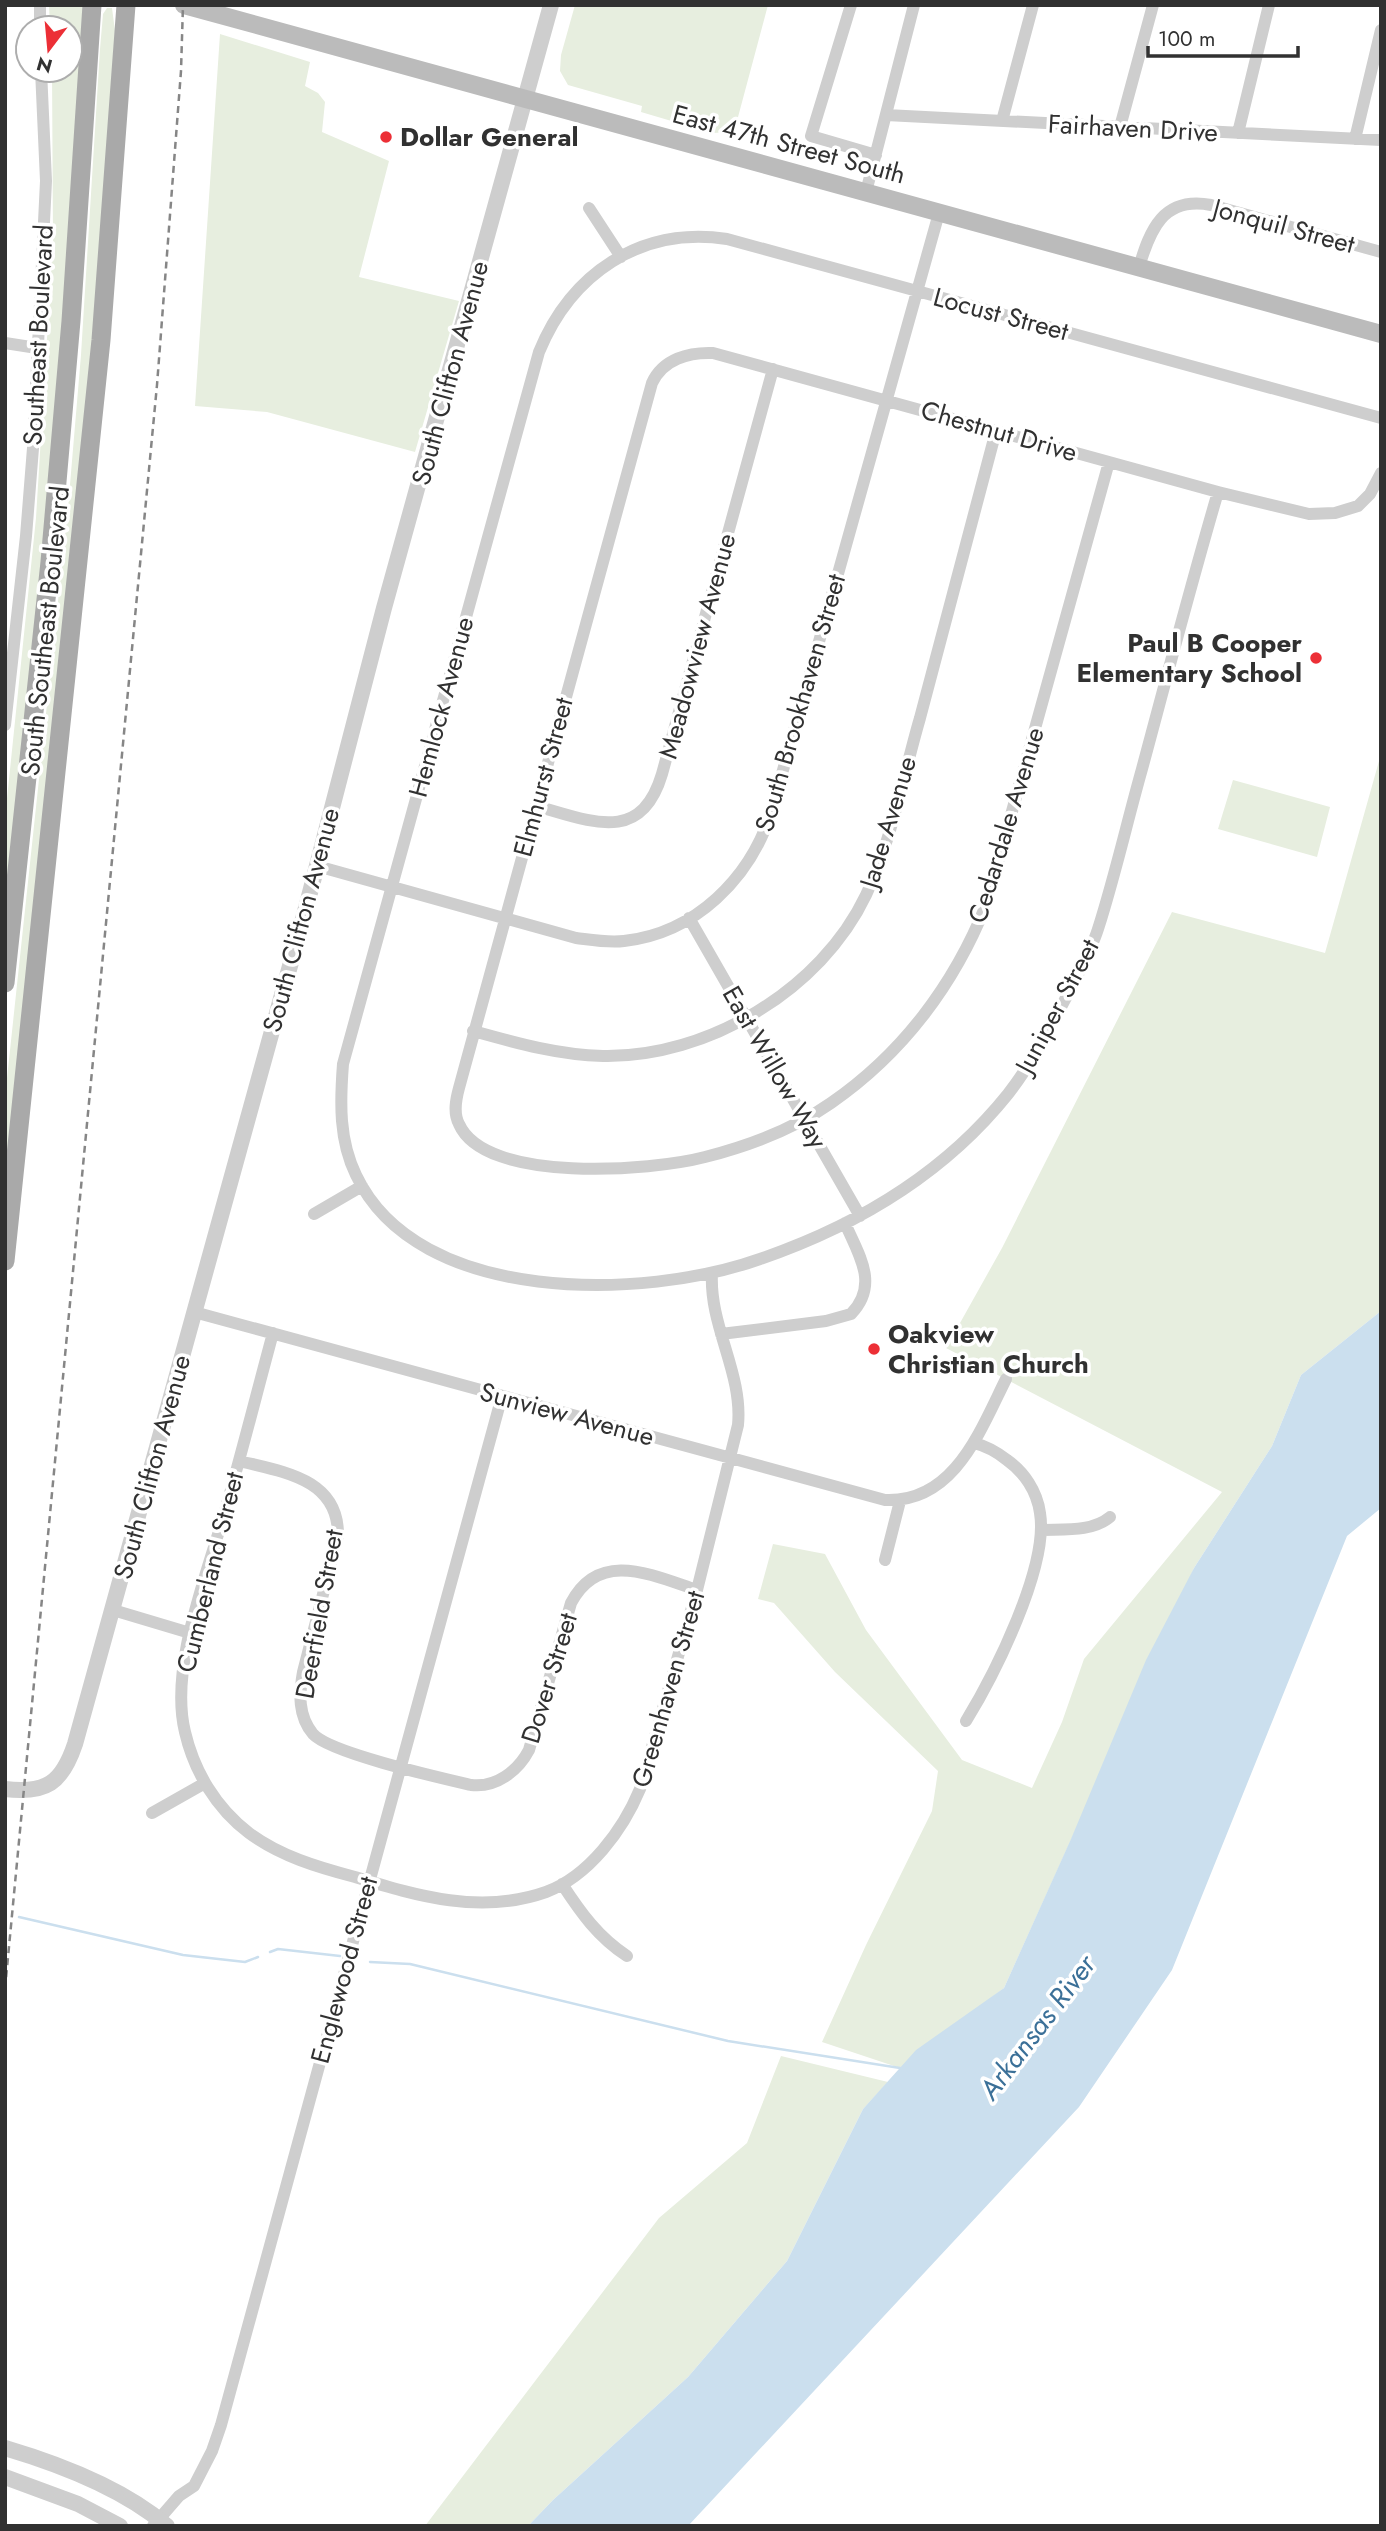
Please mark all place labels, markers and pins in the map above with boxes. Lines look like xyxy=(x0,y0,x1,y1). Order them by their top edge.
place label: Dollar General xyxy=(400,118,579,156)
marker: Dollar General xyxy=(378,129,394,145)
place label: Paul B Cooper Elementary School xyxy=(1077,624,1302,692)
marker: Paul B Cooper Elementary School xyxy=(1308,650,1324,666)
place label: Oakview Christian Church xyxy=(888,1315,1089,1383)
marker: Oakview Christian Church xyxy=(866,1341,882,1357)

